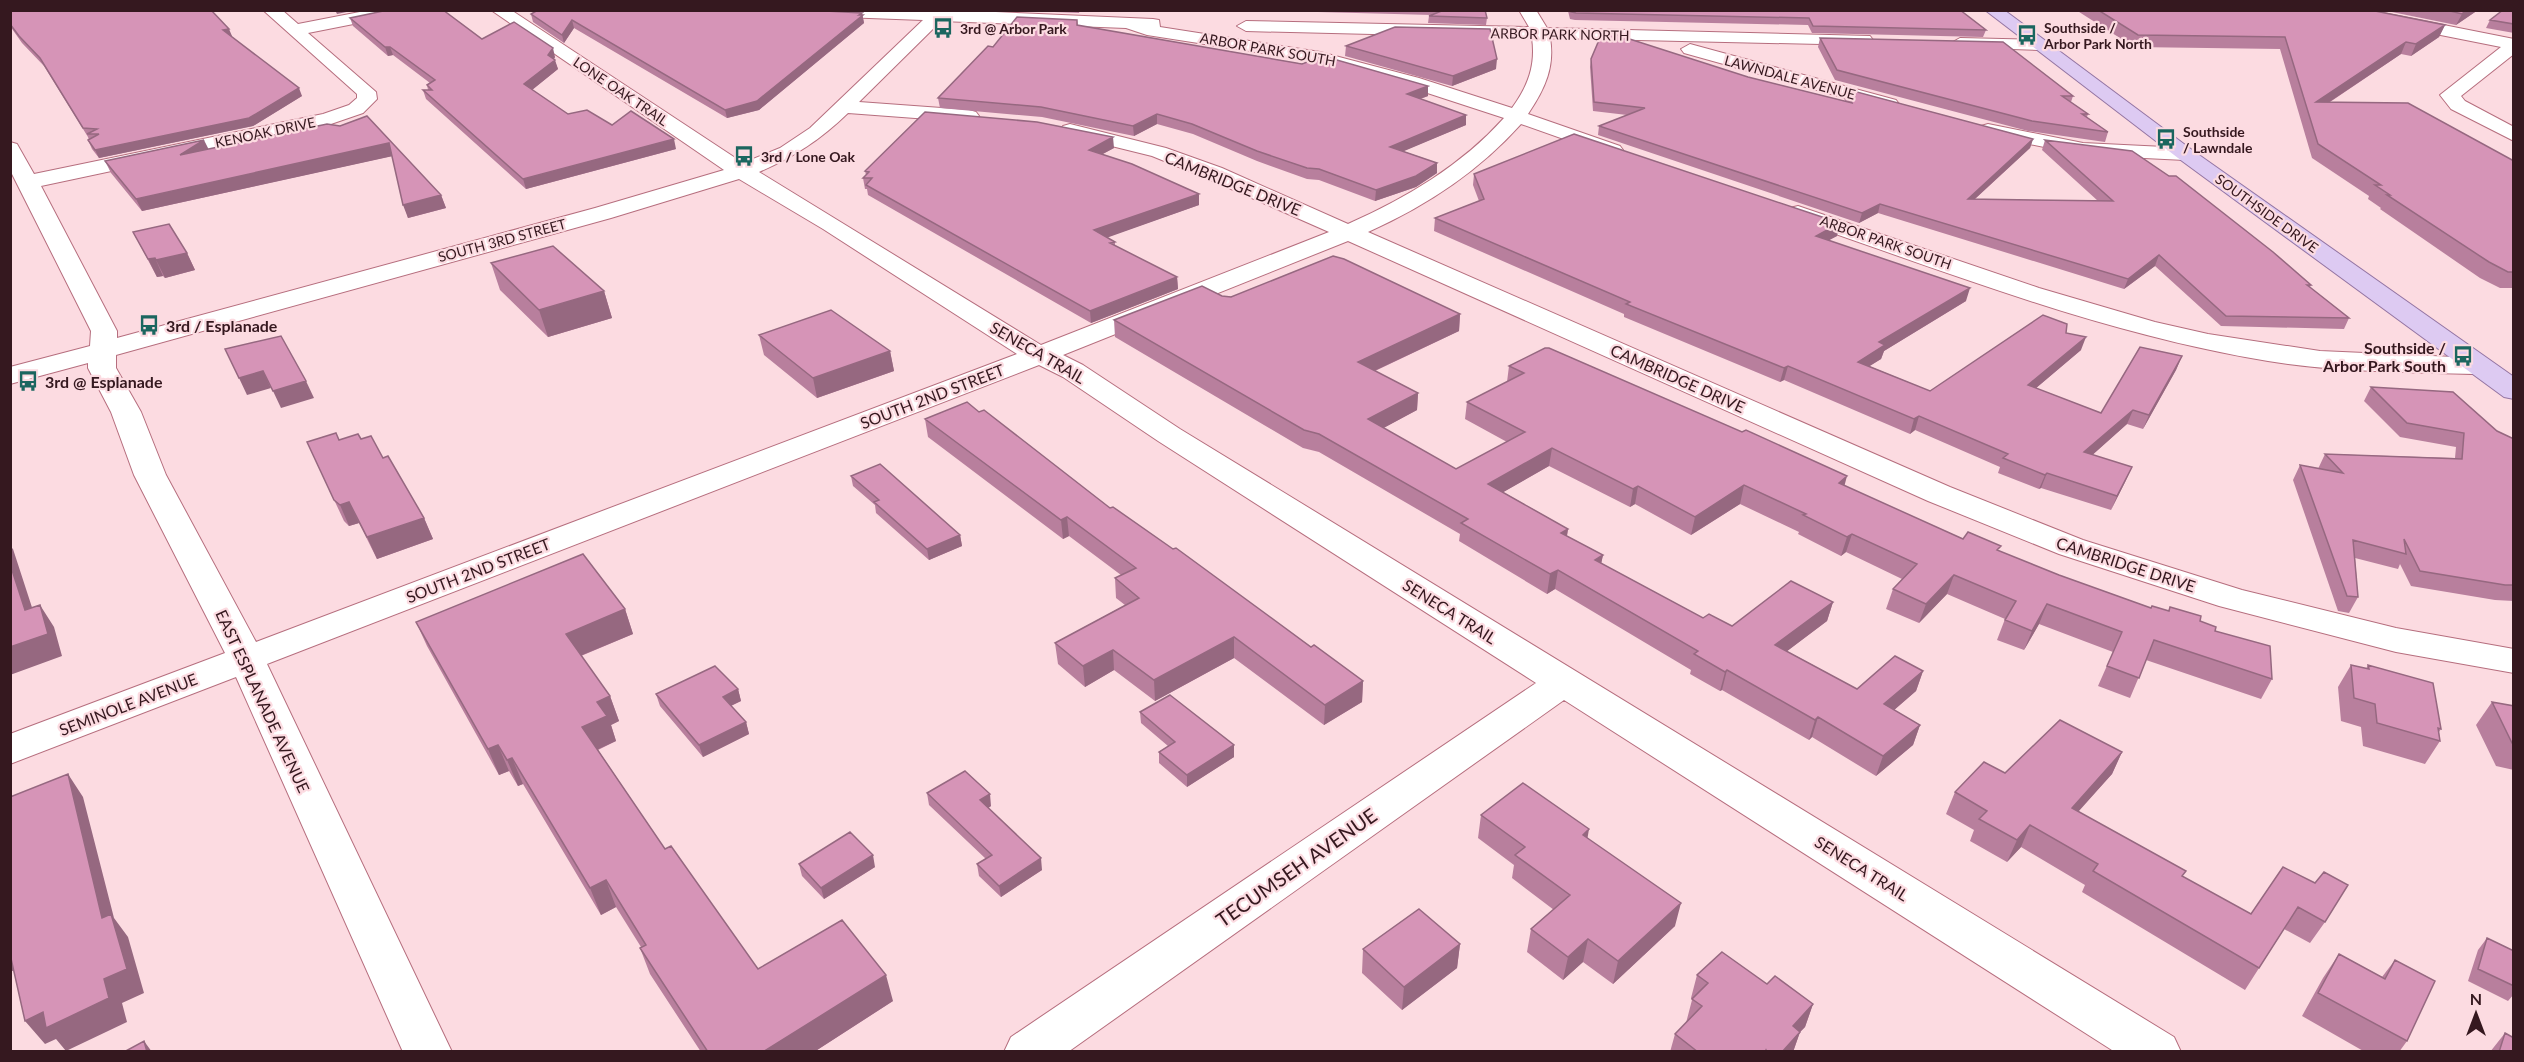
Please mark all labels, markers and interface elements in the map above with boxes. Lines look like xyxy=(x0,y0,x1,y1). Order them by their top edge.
bus stop icon: 3rd @ Arbor Park xyxy=(931,16,955,40)
place label: Southside / Arbor Park North xyxy=(2043,19,2152,52)
place label: 3rd @ Arbor Park xyxy=(960,20,1067,37)
bus stop icon: Southside / Arbor Park North xyxy=(2015,23,2039,47)
street label: ARBOR PARK NORTH xyxy=(1490,24,1630,44)
street label: ARBOR PARK SOUTH xyxy=(1199,29,1337,69)
street label: LAWNDALE AVENUE xyxy=(1723,51,1857,103)
street label: LONE OAK TRAIL xyxy=(570,53,672,129)
street label: KENOAK DRIVE xyxy=(213,113,317,151)
place label: Southside / Lawndale xyxy=(2183,123,2253,156)
bus stop icon: Southside / Lawndale xyxy=(2154,127,2178,151)
bus stop icon: 3rd / Lone Oak xyxy=(732,144,756,168)
street label: CAMBRIDGE DRIVE xyxy=(1162,147,1304,219)
place label: 3rd / Lone Oak xyxy=(761,148,855,165)
street label: SOUTHSIDE DRIVE xyxy=(2212,170,2322,256)
street label: ARBOR PARK SOUTH xyxy=(1818,212,1954,272)
street label: SOUTH 3RD STREET xyxy=(436,215,569,265)
bus stop icon: 3rd / Esplanade xyxy=(137,313,161,337)
place label: 3rd / Esplanade xyxy=(166,316,278,335)
street label: SENECA TRAIL xyxy=(987,317,1089,387)
place label: Southside / Arbor Park South xyxy=(2322,338,2446,375)
street label: CAMBRIDGE DRIVE xyxy=(1608,340,1748,416)
bus stop icon: Southside / Arbor Park South xyxy=(2451,344,2475,368)
street label: SOUTH 2ND STREET xyxy=(857,360,1007,432)
bus stop icon: 3rd @ Esplanade xyxy=(16,369,40,393)
place label: 3rd @ Esplanade xyxy=(45,372,163,391)
street label: CAMBRIDGE DRIVE xyxy=(2054,533,2198,595)
street label: SOUTH 2ND STREET xyxy=(403,534,553,606)
street label: SENECA TRAIL xyxy=(1400,575,1500,647)
street label: EAST ESPLANADE AVENUE xyxy=(212,607,314,795)
street label: SEMINOLE AVENUE xyxy=(56,669,200,739)
street label: TECUMSEH AVENUE xyxy=(1211,802,1381,932)
street label: SENECA TRAIL xyxy=(1812,832,1912,904)
north arrow xyxy=(2446,984,2506,1044)
text: N xyxy=(2470,989,2482,1008)

